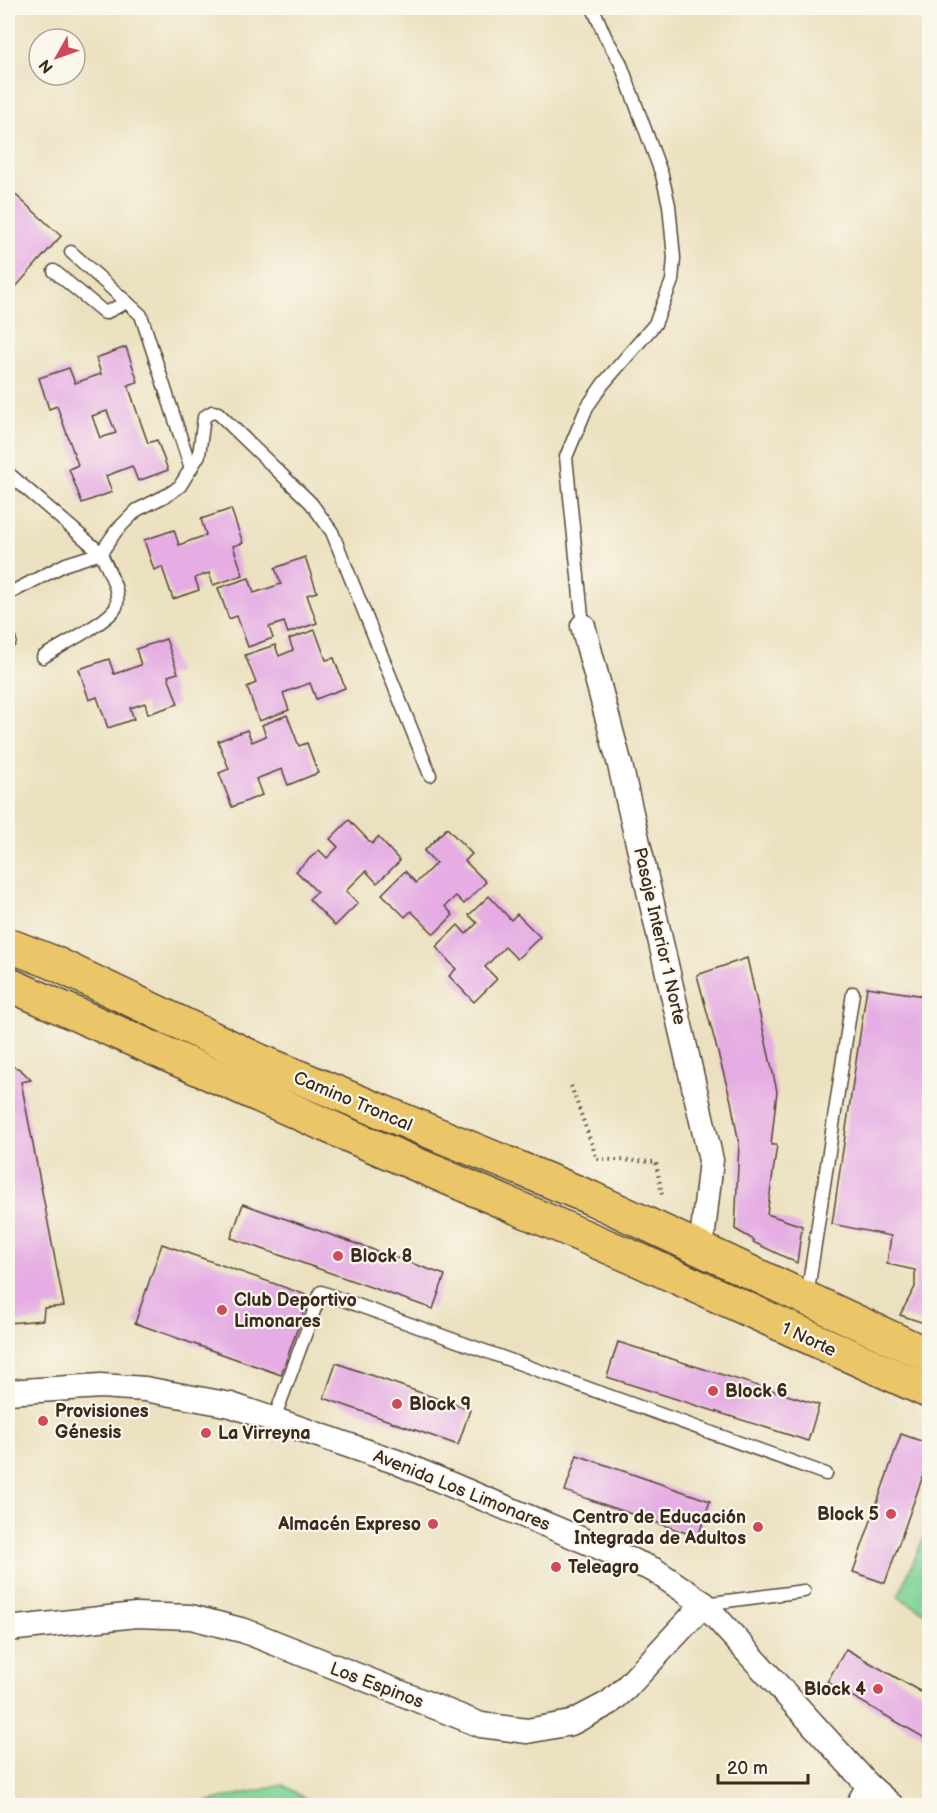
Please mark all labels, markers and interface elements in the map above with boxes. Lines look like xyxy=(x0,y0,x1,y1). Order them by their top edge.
north arrow xyxy=(27,27,87,87)
text: N xyxy=(36,55,58,76)
street label: Pasaje Interior 1 Norte xyxy=(629,845,690,1027)
street label: Camino Troncal xyxy=(290,1067,415,1136)
place label: Block 8 xyxy=(350,1246,413,1267)
marker: Block 8 xyxy=(331,1249,345,1263)
place label: Club Deportivo Limonares xyxy=(234,1290,357,1332)
marker: Club Deportivo Limonares xyxy=(215,1303,229,1317)
street label: 1 Norte xyxy=(778,1318,840,1361)
place label: Block 6 xyxy=(725,1381,788,1402)
marker: Block 6 xyxy=(706,1384,720,1398)
place label: Block 9 xyxy=(409,1394,471,1415)
marker: Block 9 xyxy=(390,1397,404,1411)
place label: Provisiones Génesis xyxy=(55,1401,149,1443)
marker: Provisiones Génesis xyxy=(36,1414,50,1428)
place label: La Virreyna xyxy=(218,1423,311,1444)
marker: La Virreyna xyxy=(199,1426,213,1440)
street label: Avenida Los Limonares xyxy=(370,1445,553,1536)
place label: Block 5 xyxy=(817,1504,879,1525)
place label: Centro de Educación Integrada de Adultos xyxy=(572,1507,746,1549)
marker: Block 5 xyxy=(884,1507,898,1521)
place label: Almacén Expreso xyxy=(277,1514,421,1535)
marker: Almacén Expreso xyxy=(426,1517,440,1531)
marker: Centro de Educación Integrada de Adultos xyxy=(751,1520,765,1534)
place label: Teleagro xyxy=(568,1557,639,1578)
marker: Teleagro xyxy=(549,1560,563,1574)
street label: Los Espinos xyxy=(327,1658,427,1713)
place label: Block 4 xyxy=(804,1679,866,1700)
marker: Block 4 xyxy=(871,1682,885,1696)
scale bar xyxy=(718,1747,808,1785)
text: 20 m xyxy=(727,1758,768,1779)

